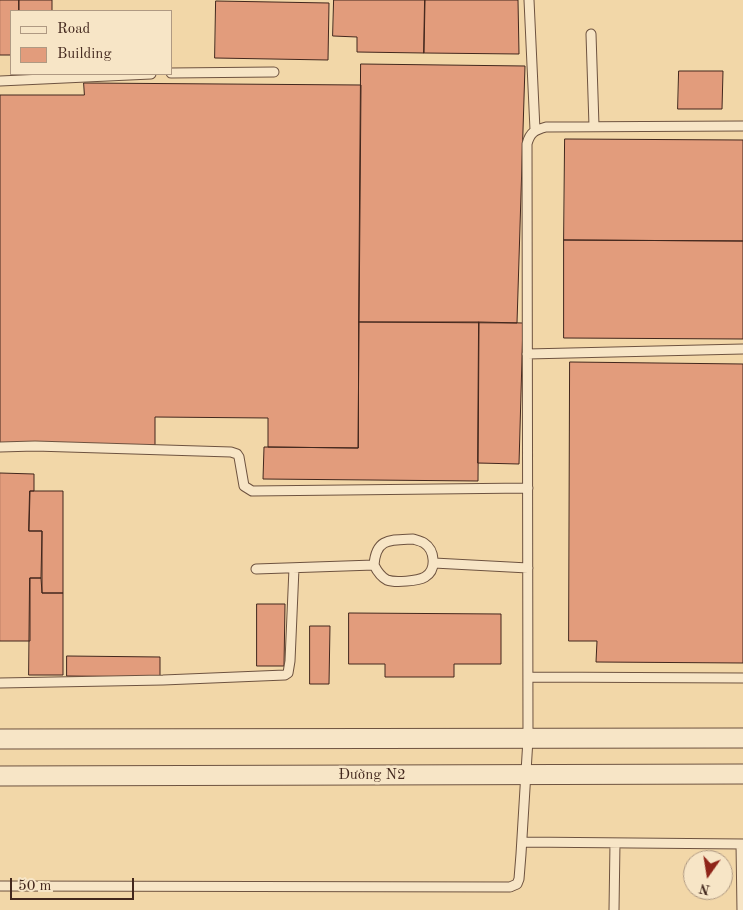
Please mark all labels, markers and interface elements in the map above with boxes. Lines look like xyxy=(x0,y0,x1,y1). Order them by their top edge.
legend xyxy=(10,10,172,75)
text: Road xyxy=(57,22,90,37)
text: Building xyxy=(57,47,112,62)
street label: Đường N2 xyxy=(338,766,406,784)
north arrow xyxy=(683,850,733,900)
scale bar xyxy=(12,868,136,900)
text: 50 m xyxy=(18,879,52,894)
text: N xyxy=(698,881,712,897)

